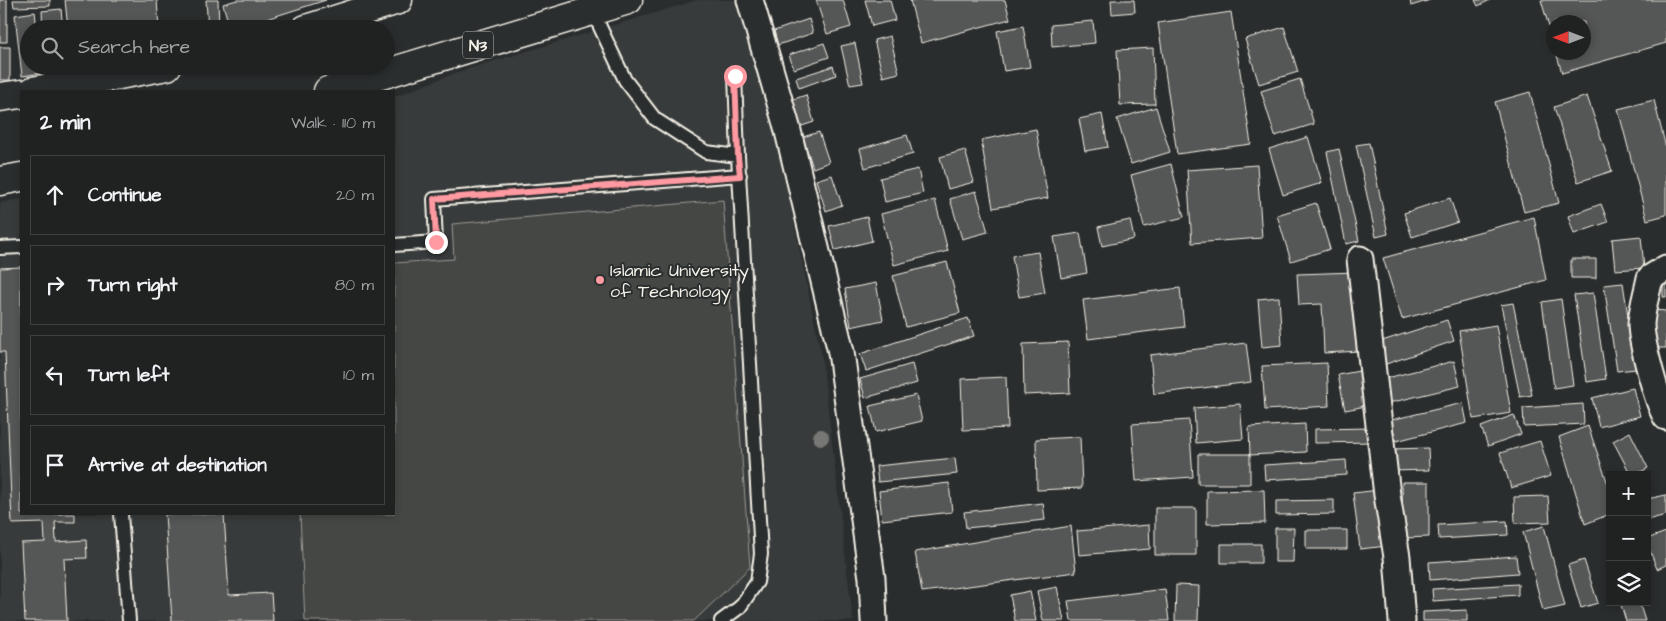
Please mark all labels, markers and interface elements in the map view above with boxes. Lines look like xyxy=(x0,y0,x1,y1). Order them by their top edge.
north arrow xyxy=(1546,15,1591,60)
search box xyxy=(20,20,395,75)
road number: N3 xyxy=(463,32,493,58)
icon: search xyxy=(38,34,66,62)
text: Search here xyxy=(78,34,190,61)
route start xyxy=(724,65,747,88)
text: 2 min xyxy=(40,108,90,137)
text: Walk · 110 m xyxy=(291,112,375,134)
icon: ahead xyxy=(41,181,69,209)
text: Continue xyxy=(88,182,162,209)
text: 20 m xyxy=(336,184,374,206)
route end xyxy=(425,231,448,254)
place label: Islamic University of Technology xyxy=(610,258,749,305)
icon: right xyxy=(41,271,69,299)
text: Turn right xyxy=(88,272,177,299)
text: 80 m xyxy=(335,274,374,296)
marker: Islamic University of Technology xyxy=(594,274,606,286)
icon: left xyxy=(41,361,69,389)
text: Turn left xyxy=(88,362,169,389)
text: 10 m xyxy=(343,364,374,386)
icon: arrive xyxy=(41,451,69,479)
text: Arrive at destination xyxy=(88,452,267,479)
map controls xyxy=(1606,471,1651,606)
button: + xyxy=(1606,471,1651,516)
button: − xyxy=(1606,516,1651,561)
button: layers xyxy=(1606,561,1651,606)

